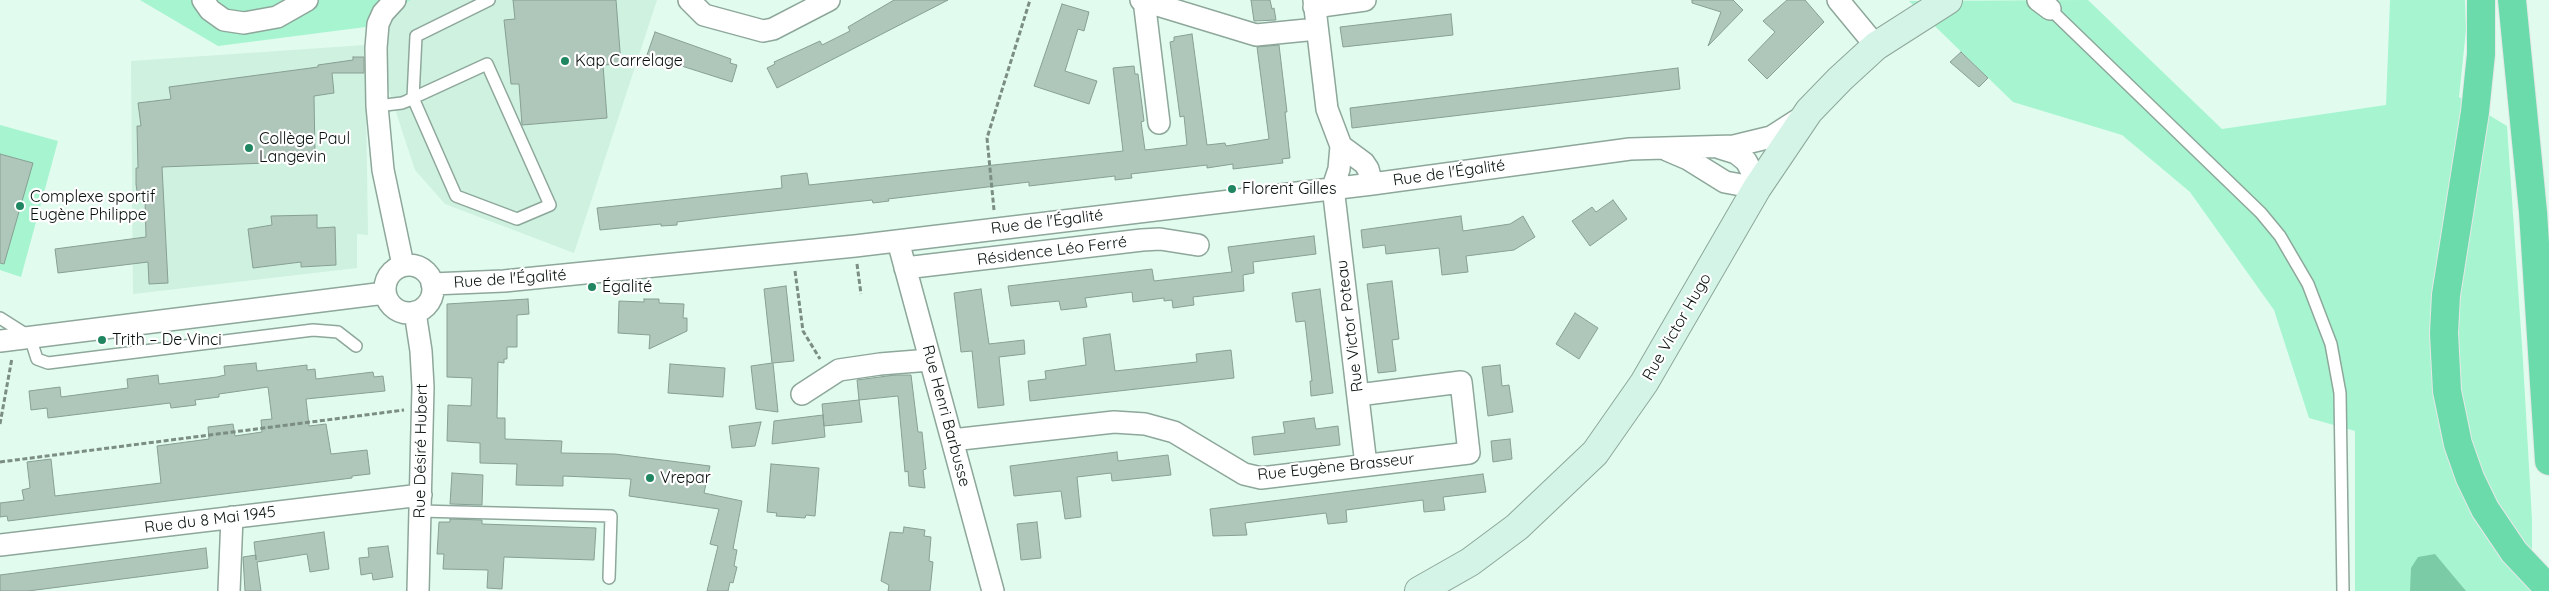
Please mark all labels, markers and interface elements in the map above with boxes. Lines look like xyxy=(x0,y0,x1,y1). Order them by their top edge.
place label: Kap Carrelage xyxy=(575,51,683,71)
marker: Kap Carrelage xyxy=(559,55,571,67)
place label: Collège Paul Langevin xyxy=(259,129,350,167)
marker: Collège Paul Langevin xyxy=(243,142,255,154)
street label: Rue de l'Égalité xyxy=(1392,156,1506,190)
place label: Florent Gilles xyxy=(1242,179,1336,199)
marker: Florent Gilles xyxy=(1226,183,1238,195)
place label: Complexe sportif Eugène Philippe xyxy=(30,187,155,225)
marker: Complexe sportif Eugène Philippe xyxy=(14,200,26,212)
street label: Rue de l'Égalité xyxy=(990,206,1104,238)
street label: Résidence Léo Ferré xyxy=(976,232,1128,270)
street label: Rue Victor Poteau xyxy=(1332,259,1368,393)
street label: Rue de l'Égalité xyxy=(453,265,567,293)
street label: Rue Victor Hugo xyxy=(1638,270,1716,384)
place label: Égalité xyxy=(602,277,652,297)
marker: Égalité xyxy=(586,281,598,293)
place label: Trith – De Vinci xyxy=(112,330,222,350)
marker: Trith – De Vinci xyxy=(96,334,108,346)
street label: Rue Henri Barbusse xyxy=(918,343,974,489)
street label: Rue Désiré Hubert xyxy=(410,383,432,519)
street label: Rue Eugène Brasseur xyxy=(1257,449,1415,485)
place label: Vrepar xyxy=(660,468,711,488)
marker: Vrepar xyxy=(644,472,656,484)
street label: Rue du 8 Mai 1945 xyxy=(143,502,277,538)

